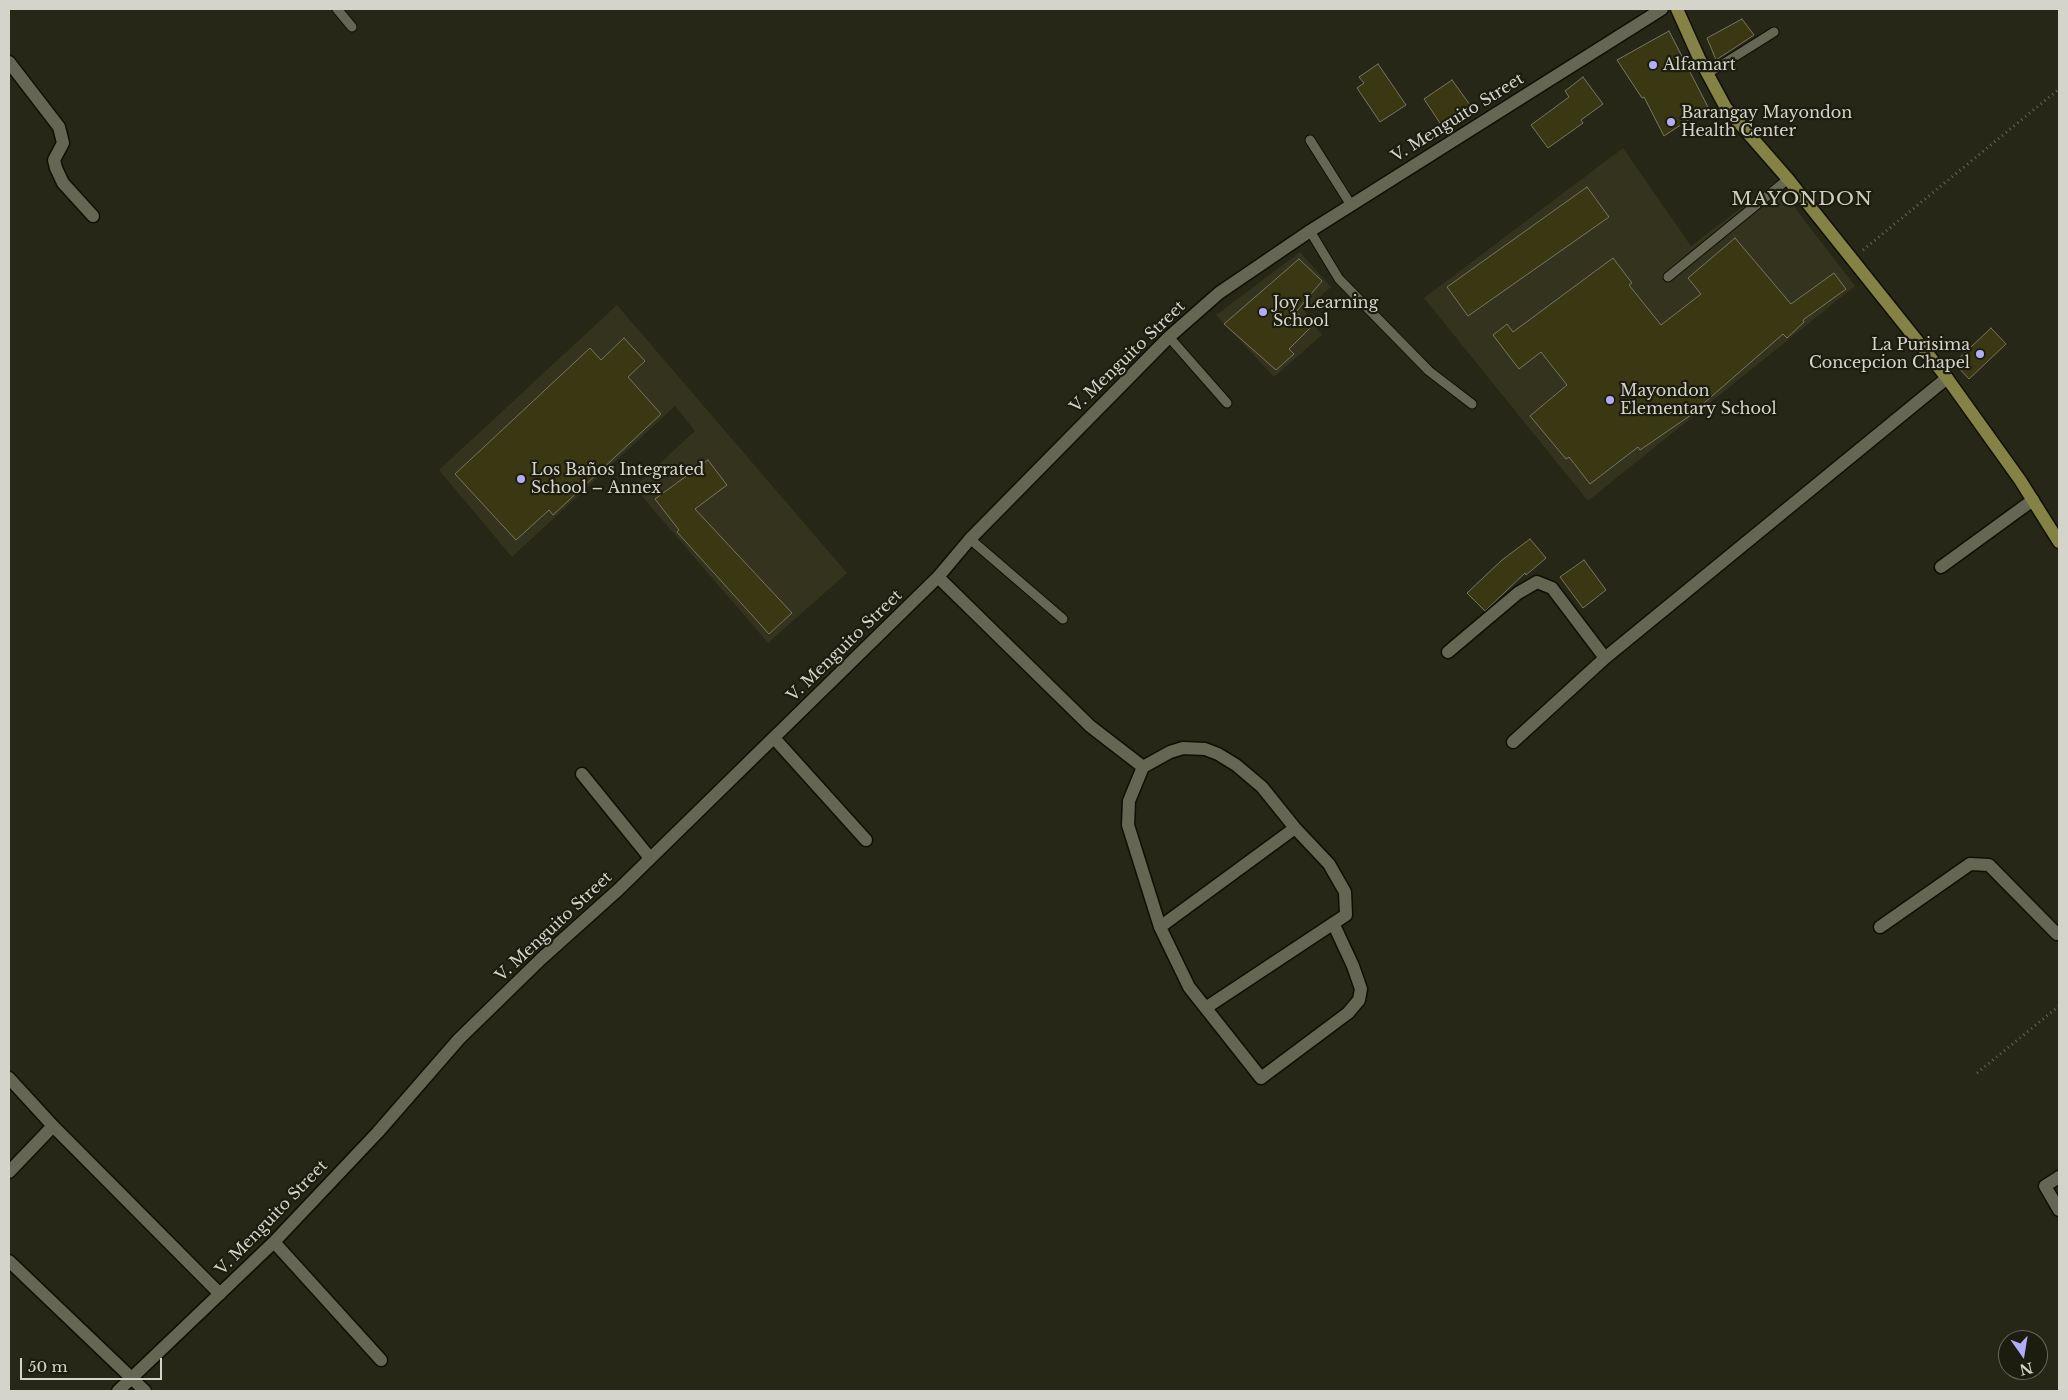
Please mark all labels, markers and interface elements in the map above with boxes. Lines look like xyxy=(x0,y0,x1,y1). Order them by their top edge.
place label: Alfamart xyxy=(1663,55,1736,75)
marker: Alfamart xyxy=(1647,59,1659,71)
street label: V. Menguito Street xyxy=(1388,70,1528,166)
place label: Barangay Mayondon Health Center xyxy=(1681,103,1852,141)
marker: Barangay Mayondon Health Center xyxy=(1665,116,1677,128)
district label: MAYONDON xyxy=(1730,189,1874,211)
place label: Joy Learning School xyxy=(1273,293,1378,331)
street label: V. Menguito Street xyxy=(1067,297,1189,417)
marker: Joy Learning School xyxy=(1257,306,1269,318)
place label: La Purisima Concepcion Chapel xyxy=(1809,335,1970,373)
marker: La Purisima Concepcion Chapel xyxy=(1974,348,1986,360)
place label: Mayondon Elementary School xyxy=(1620,381,1777,419)
marker: Mayondon Elementary School xyxy=(1604,394,1616,406)
place label: Los Baños Integrated School – Annex xyxy=(531,460,704,498)
marker: Los Baños Integrated School – Annex xyxy=(515,473,527,485)
street label: V. Menguito Street xyxy=(784,586,906,706)
street label: V. Menguito Street xyxy=(492,868,616,986)
street label: V. Menguito Street xyxy=(212,1157,332,1279)
north arrow xyxy=(1998,1330,2048,1380)
scale bar xyxy=(22,1348,165,1380)
text: 50 m xyxy=(28,1357,68,1376)
text: N xyxy=(2018,1358,2035,1379)

